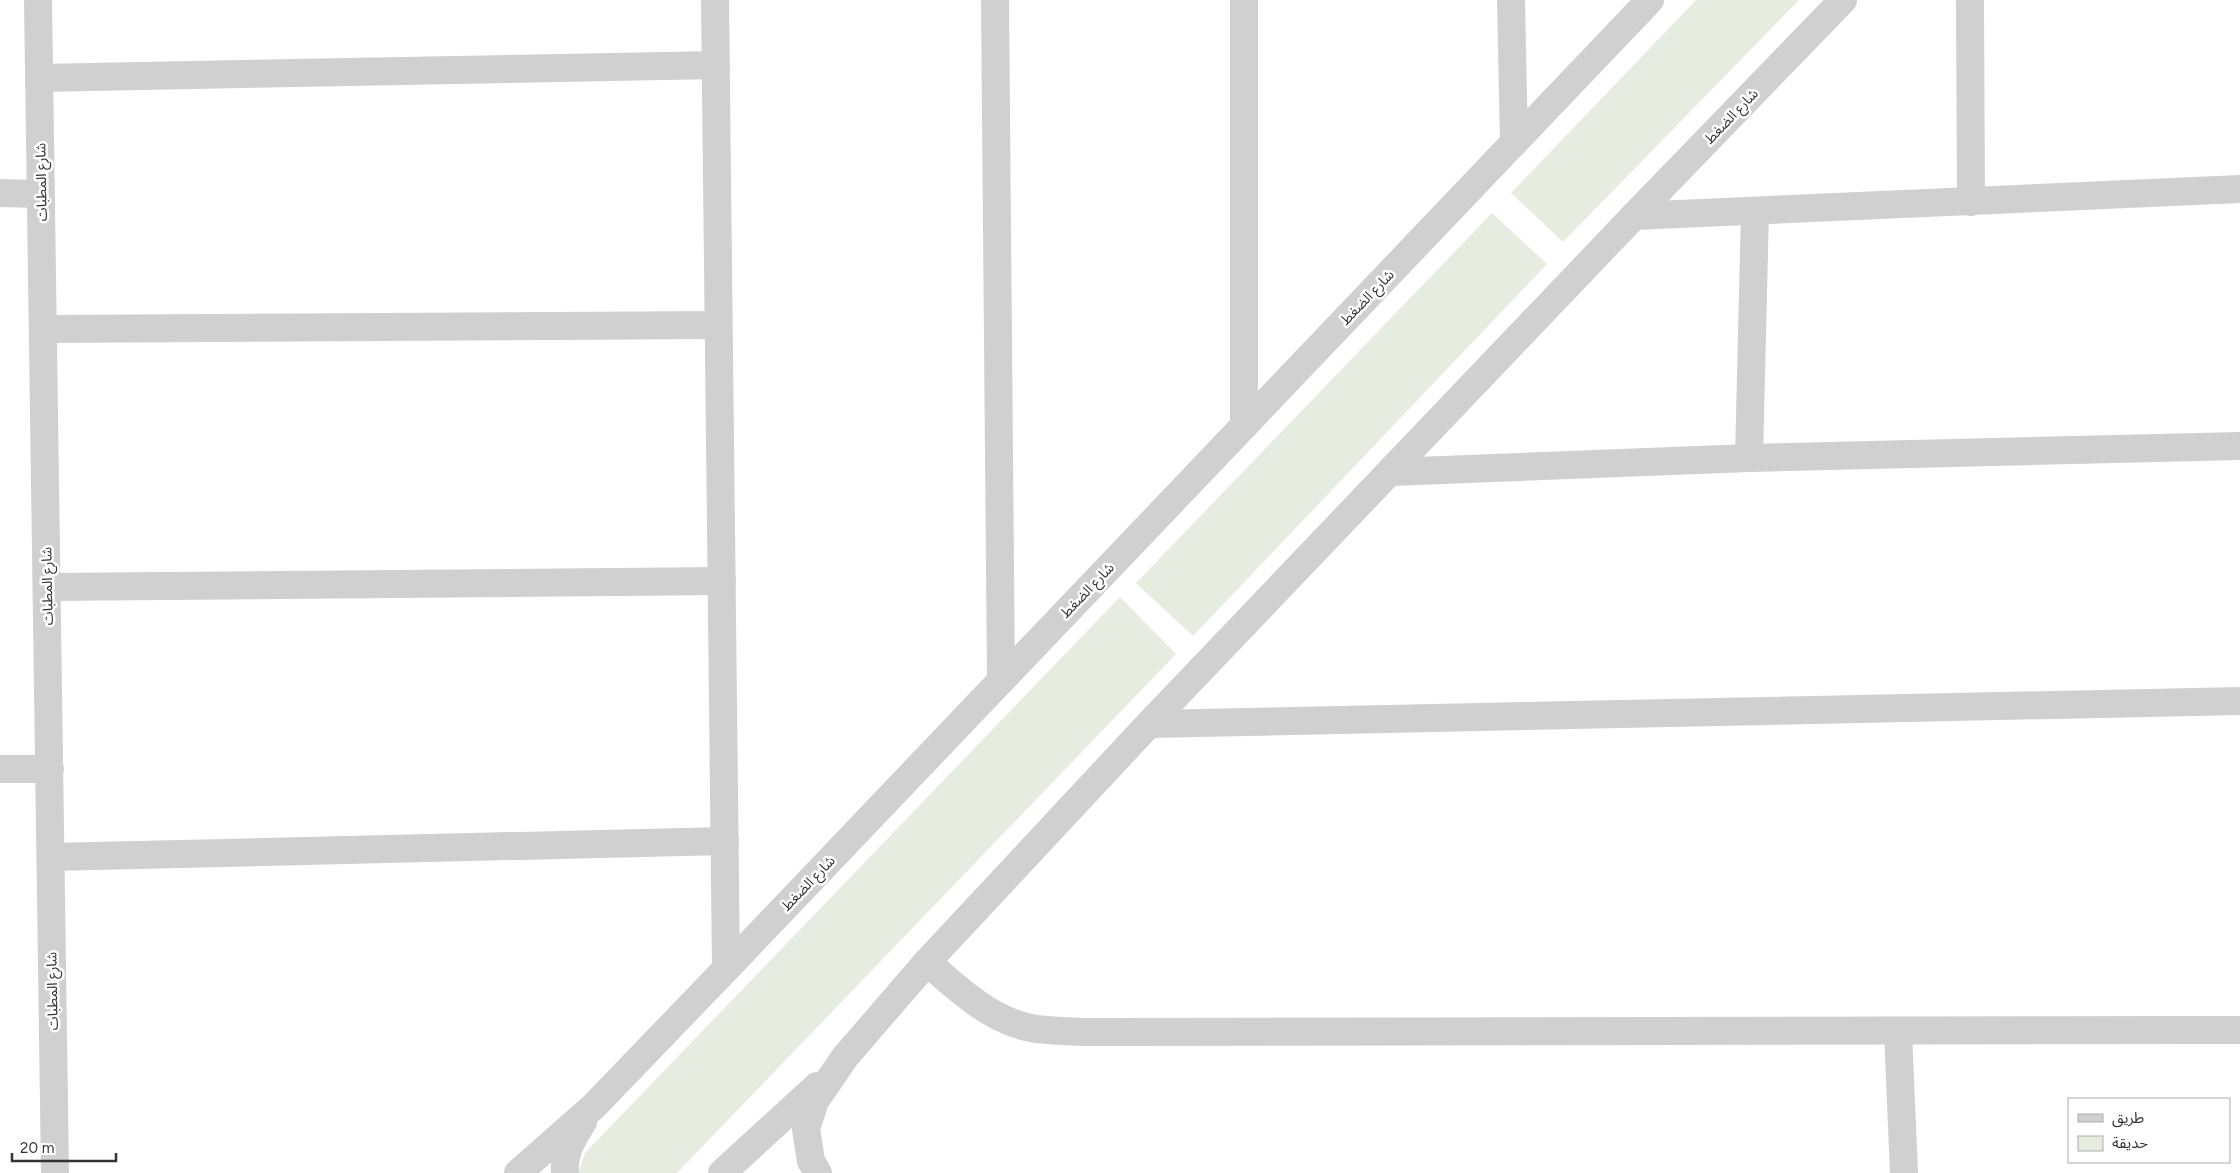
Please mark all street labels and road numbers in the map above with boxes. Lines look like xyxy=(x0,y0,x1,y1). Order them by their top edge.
street label: شارع الضغط xyxy=(1701,85,1763,149)
street label: شارع المطبات xyxy=(32,143,53,221)
street label: شارع الضغط xyxy=(1337,266,1399,330)
street label: شارع المطبات xyxy=(38,547,59,625)
street label: شارع الضغط xyxy=(1057,559,1119,623)
street label: شارع الضغط xyxy=(778,852,840,916)
street label: شارع المطبات xyxy=(43,952,64,1030)

